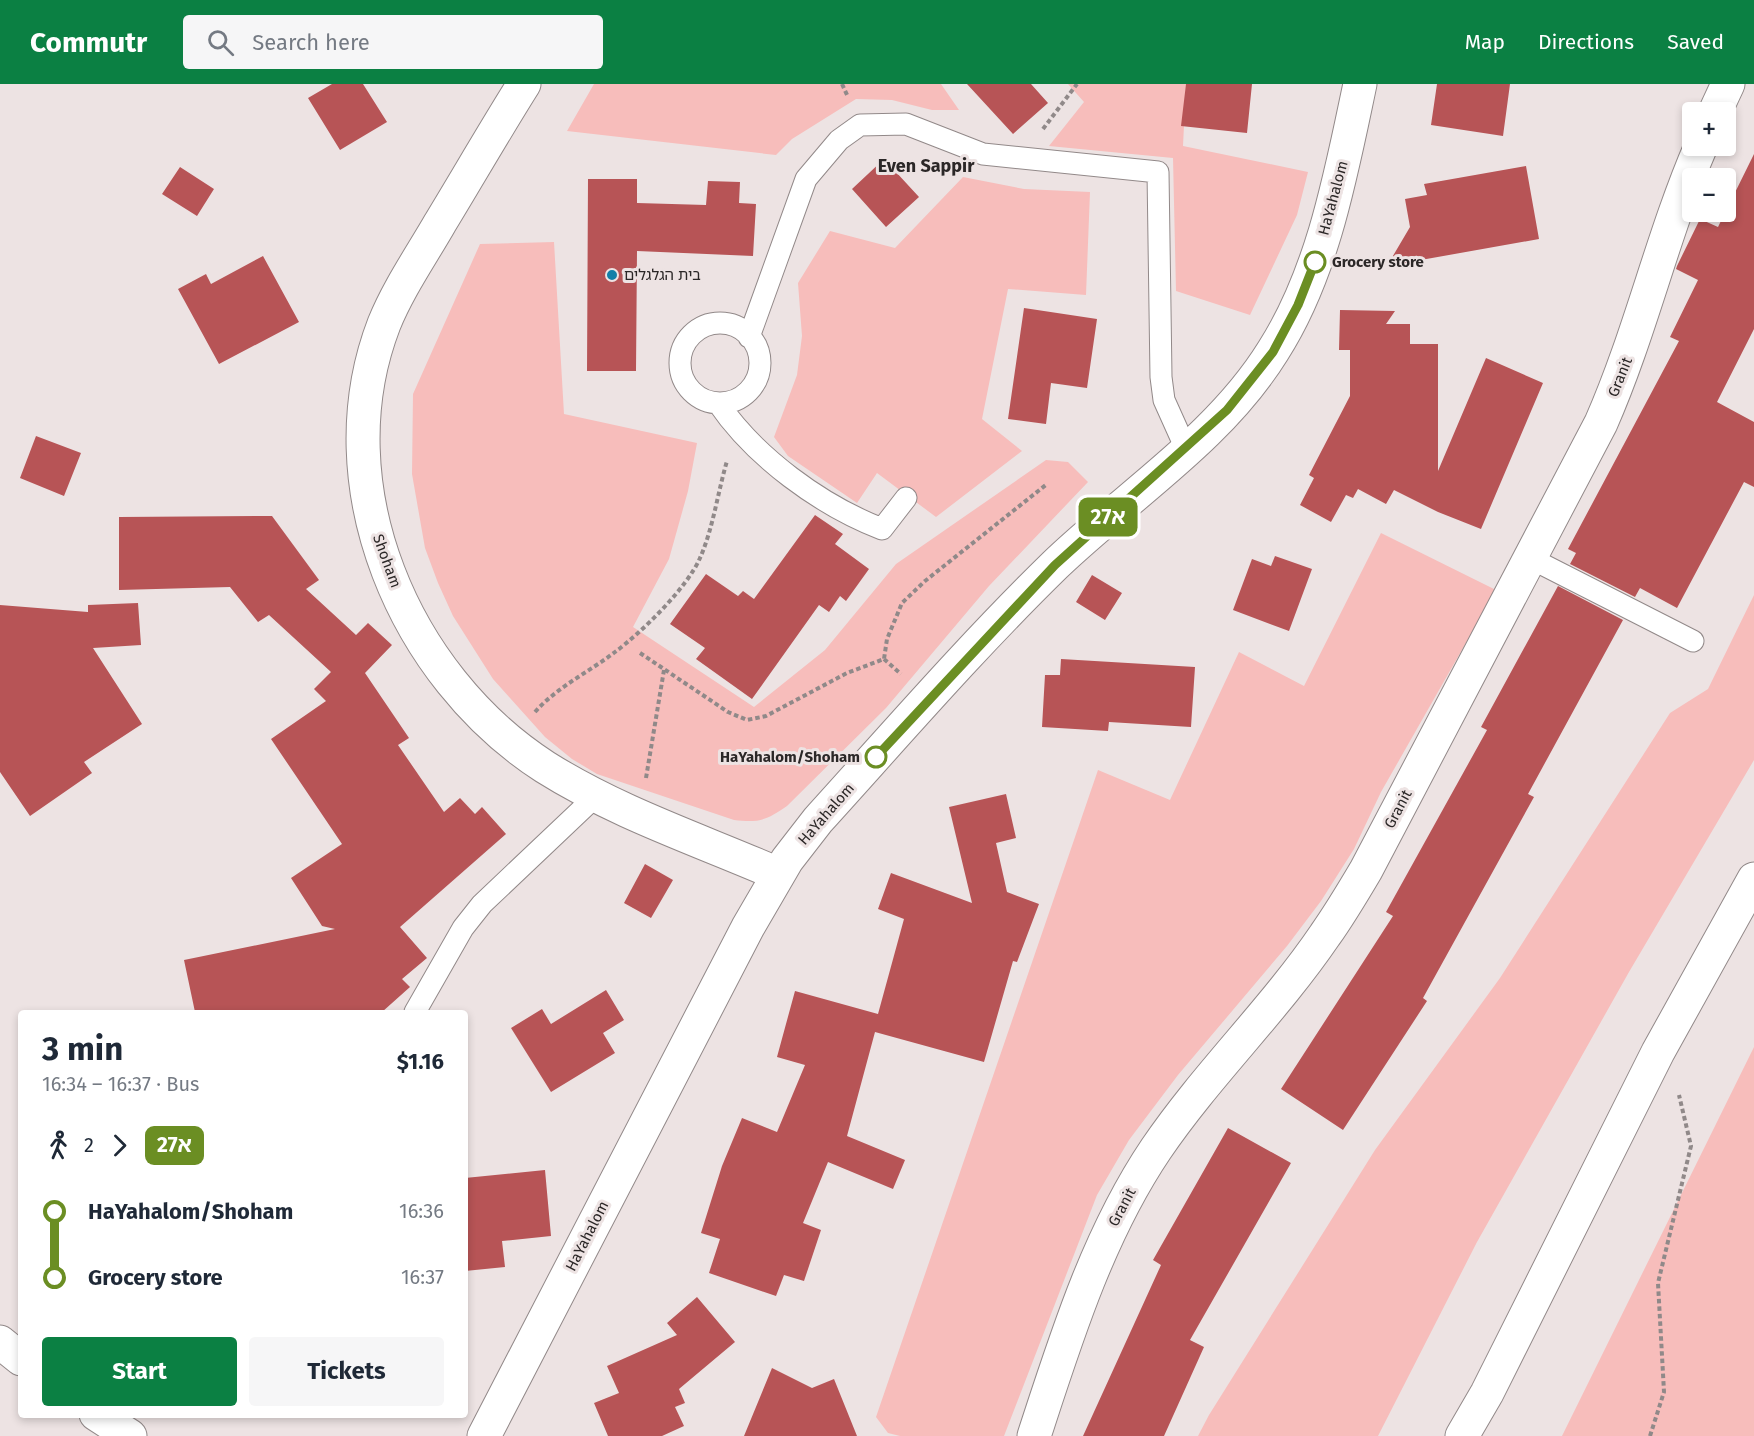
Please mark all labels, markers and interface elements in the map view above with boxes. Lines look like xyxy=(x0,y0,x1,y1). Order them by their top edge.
search box xyxy=(183,15,603,69)
text: Commutr xyxy=(30,26,147,59)
icon: search xyxy=(204,26,237,59)
text: Search here xyxy=(252,29,370,56)
text: Map xyxy=(1465,29,1505,55)
text: Directions xyxy=(1538,29,1634,55)
text: Saved xyxy=(1667,29,1724,55)
map controls xyxy=(1682,102,1736,222)
button: + xyxy=(1682,102,1736,156)
district label: Even Sappir xyxy=(878,155,975,177)
street label: HaYahalom xyxy=(1314,159,1352,237)
button: − xyxy=(1682,168,1736,222)
marker: Grocery store xyxy=(1304,251,1326,273)
place label: Grocery store xyxy=(1332,253,1424,271)
place label: בית הגלגלים xyxy=(624,266,701,284)
marker: בית הגלגלים xyxy=(605,268,619,282)
street label: Granit xyxy=(1604,354,1636,400)
line badge: 27א xyxy=(1074,498,1142,536)
text: 27א xyxy=(1091,504,1125,530)
street label: Shoham xyxy=(369,532,405,590)
marker: HaYahalom/Shoham xyxy=(865,746,887,768)
place label: HaYahalom/Shoham xyxy=(720,748,860,766)
street label: HaYahalom xyxy=(794,779,858,849)
street label: Granit xyxy=(1380,786,1416,831)
text: 3 min xyxy=(42,1029,123,1069)
text: $1.16 xyxy=(397,1048,444,1075)
text: 16:34 – 16:37 · Bus xyxy=(42,1072,199,1096)
icon: walk xyxy=(42,1129,75,1162)
icon: forward xyxy=(103,1129,136,1162)
text: 27א xyxy=(157,1132,192,1158)
text: 2 xyxy=(84,1133,94,1157)
street label: Granit xyxy=(1104,1184,1140,1229)
text: HaYahalom/Shoham xyxy=(88,1198,293,1225)
street label: HaYahalom xyxy=(562,1198,612,1274)
text: 16:36 xyxy=(399,1199,444,1223)
text: Grocery store xyxy=(88,1264,223,1291)
text: 16:37 xyxy=(401,1265,444,1289)
button: Start xyxy=(42,1337,237,1406)
button: Tickets xyxy=(249,1337,444,1406)

